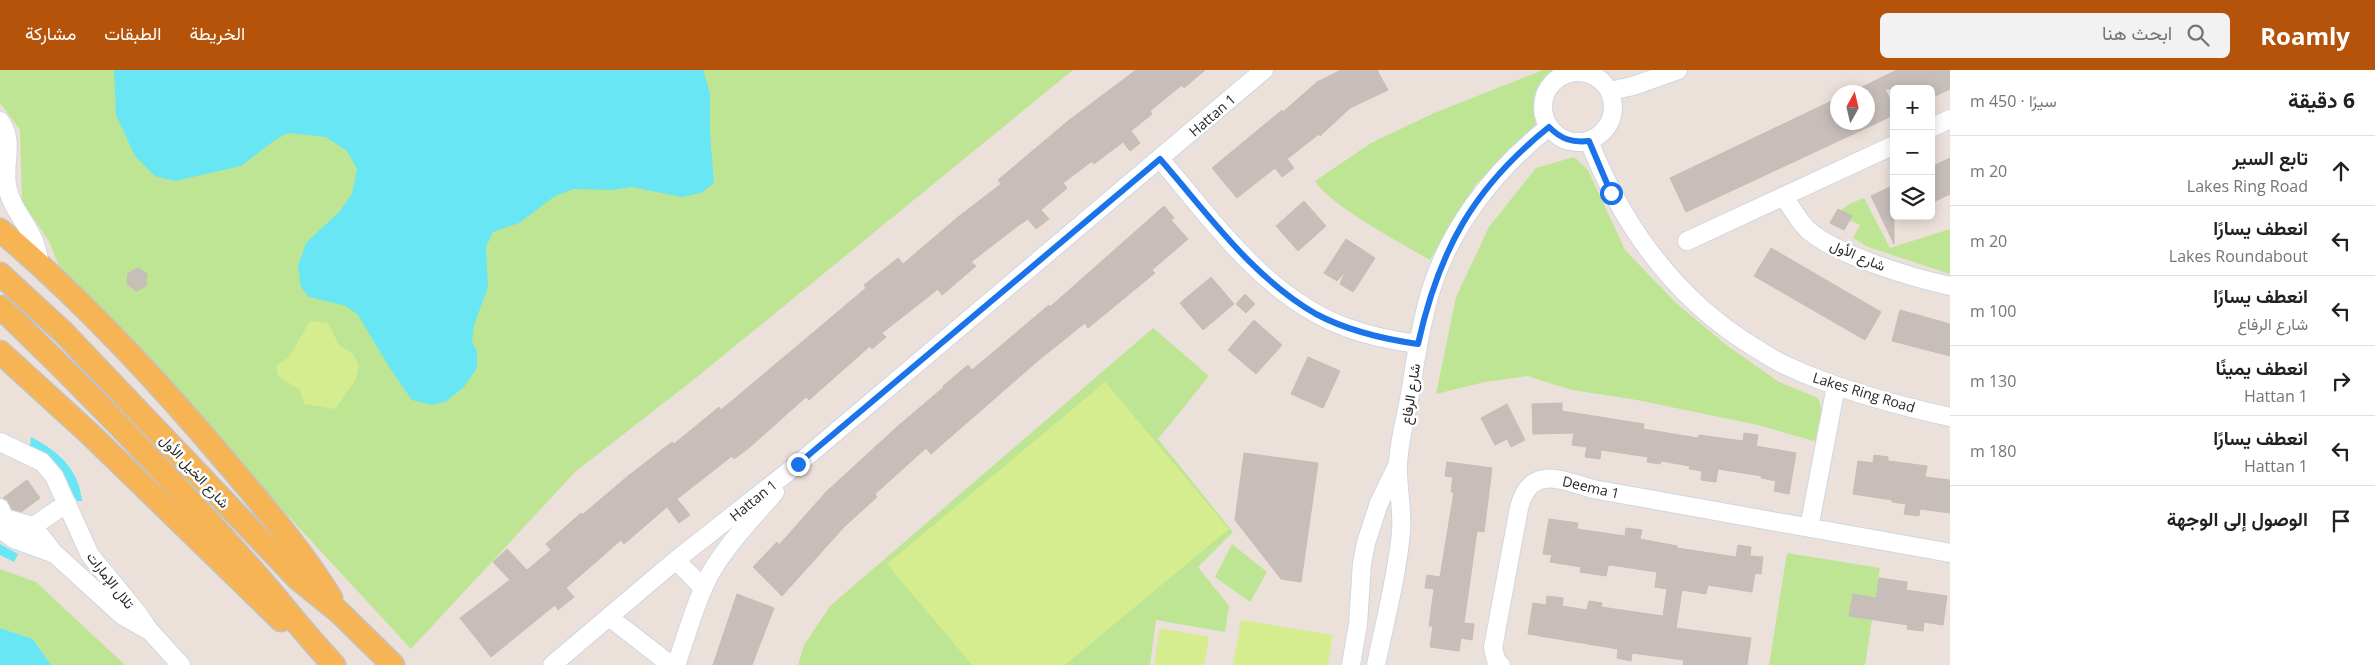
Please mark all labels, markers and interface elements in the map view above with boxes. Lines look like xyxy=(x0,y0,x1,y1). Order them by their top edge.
search box xyxy=(1880,13,2230,58)
text: Roamly xyxy=(2260,19,2350,52)
text: ابحث هنا xyxy=(2102,20,2172,46)
text: مشاركة xyxy=(25,21,76,45)
text: الطبقات xyxy=(104,21,161,45)
text: الخريطة xyxy=(189,21,245,45)
icon: search xyxy=(2184,21,2212,49)
north arrow xyxy=(1830,85,1875,130)
map controls xyxy=(1890,85,1935,220)
button: + xyxy=(1890,85,1935,130)
text: 6 دقيقة xyxy=(2288,86,2355,114)
street label: Hattan 1 xyxy=(1185,89,1239,141)
text: سيرًا · 450 m xyxy=(1970,90,2057,112)
button: − xyxy=(1890,130,1935,175)
text: تابع السير xyxy=(2232,145,2308,171)
icon: ahead xyxy=(2327,157,2355,185)
text: 20 m xyxy=(1970,160,2007,182)
button: layers xyxy=(1890,175,1935,220)
text: Lakes Ring Road xyxy=(2187,175,2308,197)
route start xyxy=(1600,182,1623,205)
text: انعطف يسارًا xyxy=(2213,215,2308,241)
icon: left xyxy=(2327,227,2355,255)
text: 20 m xyxy=(1970,230,2007,252)
street label: شارع الأول xyxy=(1827,235,1888,277)
text: Lakes Roundabout xyxy=(2169,245,2308,267)
text: انعطف يسارًا xyxy=(2213,283,2308,309)
icon: left xyxy=(2327,297,2355,325)
text: 100 m xyxy=(1970,300,2016,322)
text: شارع الرفاع xyxy=(2238,313,2308,335)
text: انعطف يمينًا xyxy=(2215,355,2308,381)
street label: شارع الرفاع xyxy=(1396,362,1426,426)
street label: Lakes Ring Road xyxy=(1811,367,1917,417)
icon: right xyxy=(2327,367,2355,395)
text: 130 m xyxy=(1970,370,2016,392)
text: Hattan 1 xyxy=(2244,385,2308,407)
text: انعطف يسارًا xyxy=(2213,425,2308,451)
street label: شارع الخيل الأول xyxy=(155,430,234,513)
icon: left xyxy=(2327,437,2355,465)
text: 180 m xyxy=(1970,440,2016,462)
route end xyxy=(787,453,810,476)
text: Hattan 1 xyxy=(2244,455,2308,477)
street label: Deema 1 xyxy=(1560,471,1622,503)
street label: Hattan 1 xyxy=(725,475,781,525)
text: الوصول إلى الوجهة xyxy=(2167,506,2308,532)
icon: arrive xyxy=(2327,507,2355,535)
street label: تلال الإمارات xyxy=(82,548,139,613)

